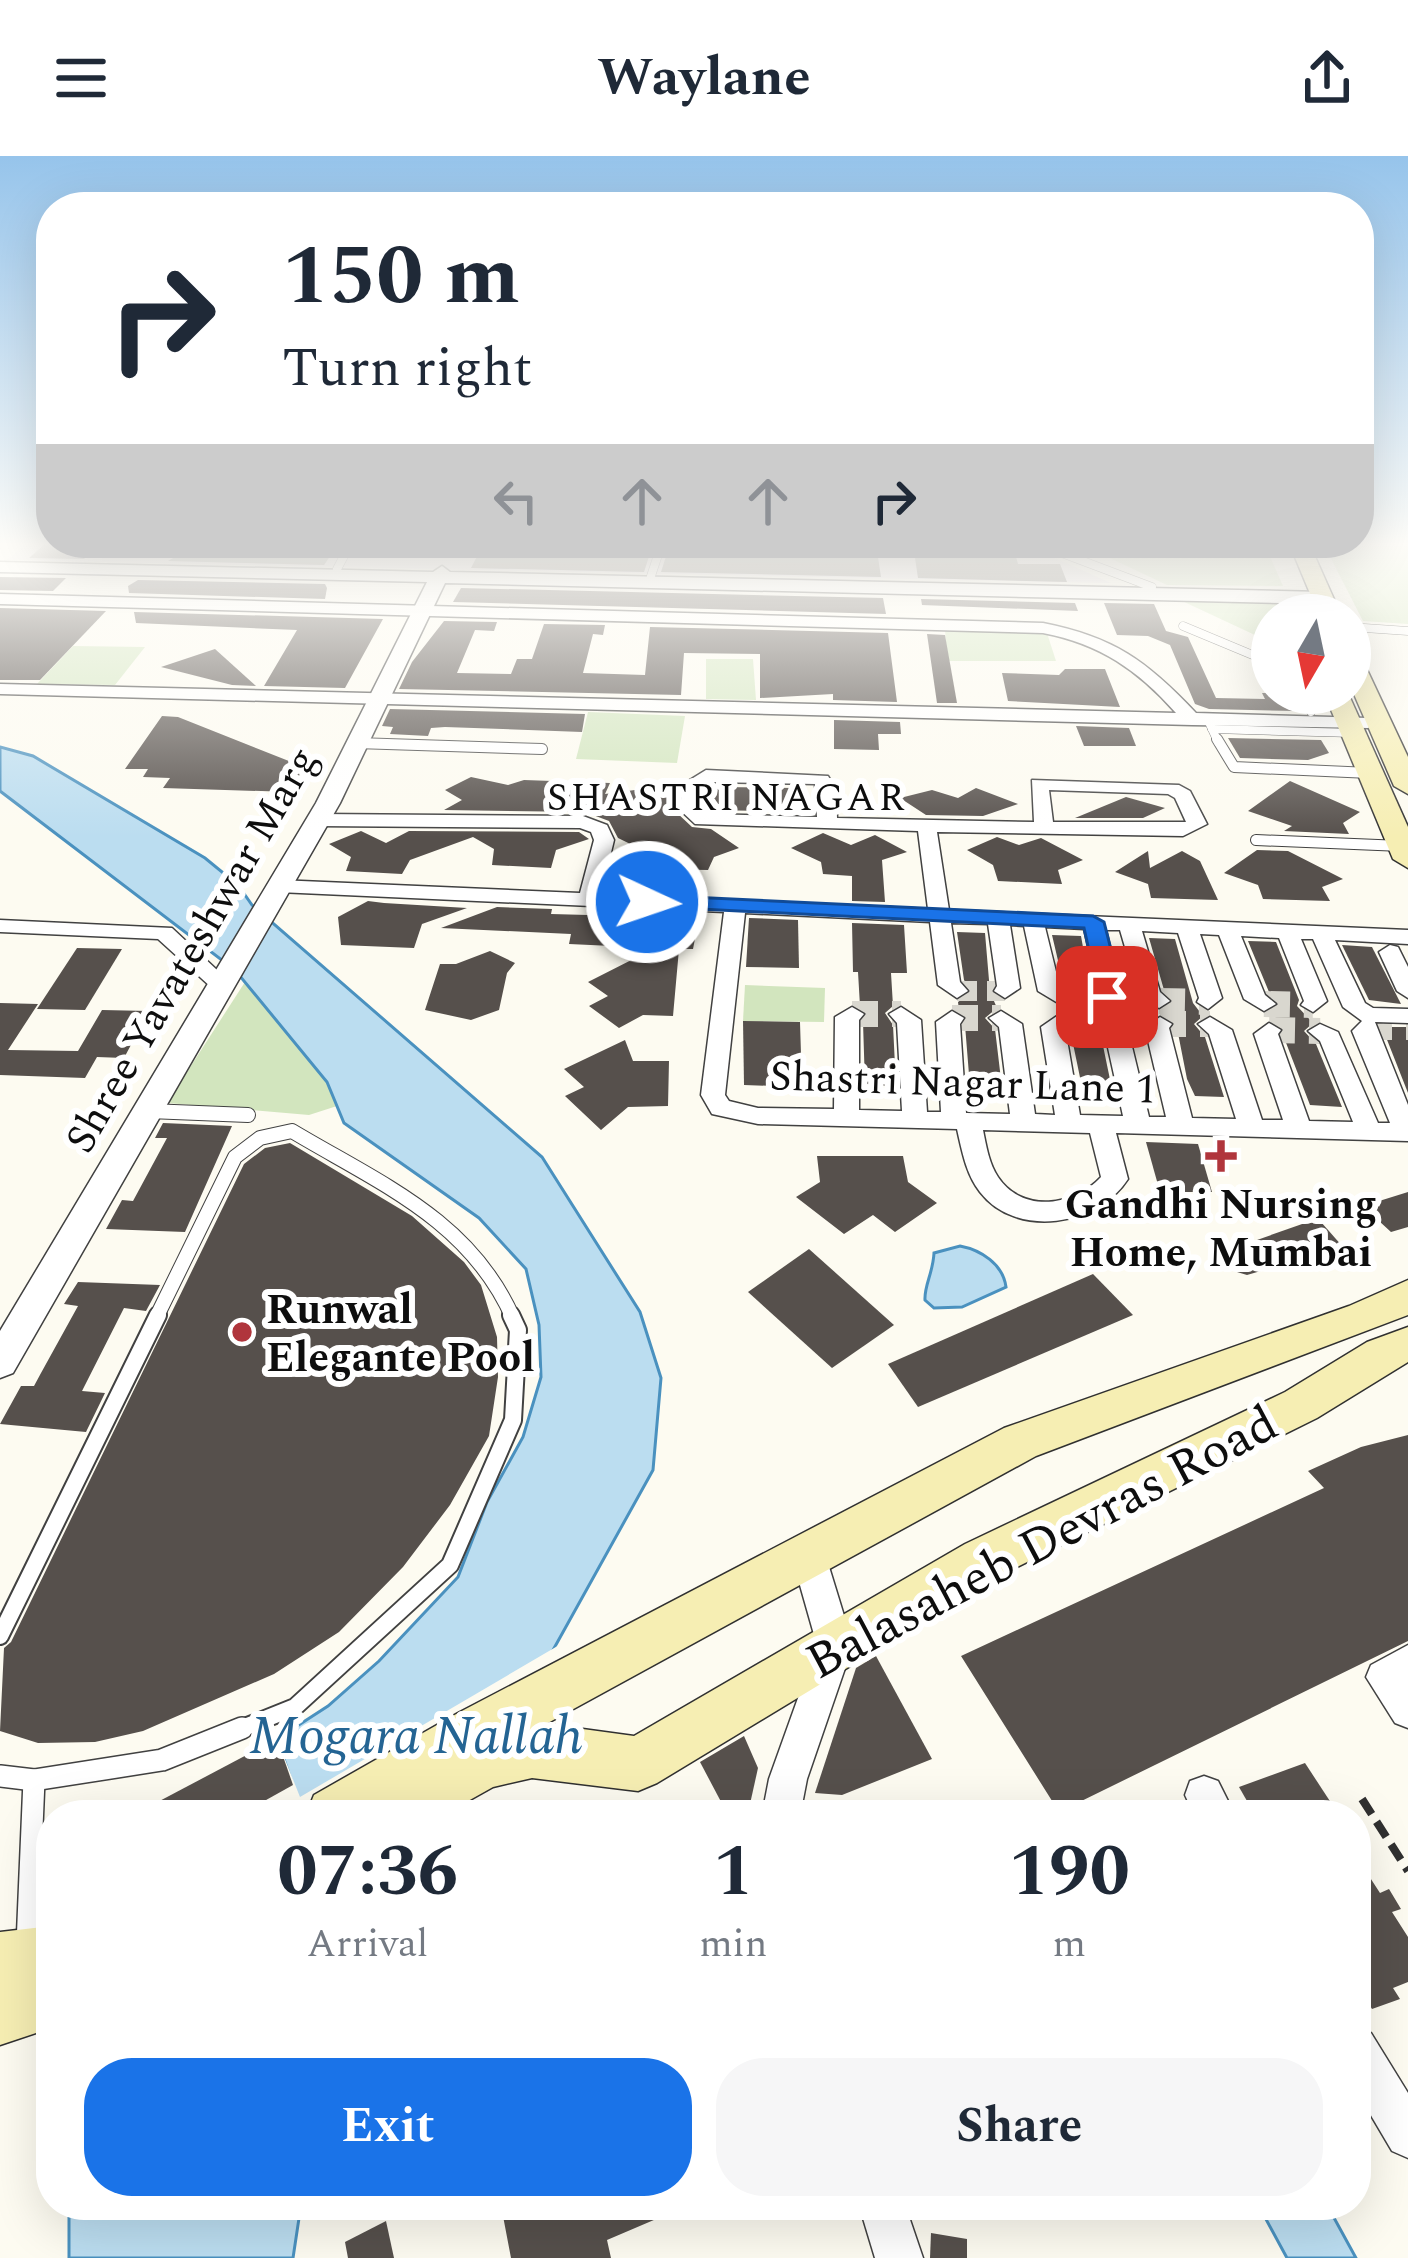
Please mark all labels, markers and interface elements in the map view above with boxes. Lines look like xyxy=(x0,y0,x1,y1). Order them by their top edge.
text: Waylane xyxy=(597,37,811,119)
icon: menu xyxy=(48,45,114,111)
icon: share xyxy=(1294,45,1360,111)
text: 150 m xyxy=(282,213,520,341)
icon: right xyxy=(84,240,240,396)
text: Turn right xyxy=(282,328,532,410)
icon: left xyxy=(483,468,549,534)
icon: ahead xyxy=(609,468,675,534)
icon: ahead xyxy=(735,468,801,534)
icon: right xyxy=(861,468,927,534)
north arrow xyxy=(1251,594,1371,714)
map controls xyxy=(1251,594,1371,714)
street label: Shree Yavateshwar Marg xyxy=(50,735,334,1165)
district label: SHASTRI NAGAR xyxy=(547,769,907,828)
position arrow xyxy=(584,839,710,965)
pin xyxy=(1056,946,1158,1048)
icon: arrive xyxy=(1074,964,1140,1030)
street label: Shastri Nagar Lane 1 xyxy=(768,1045,1158,1122)
marker: Gandhi Nursing Home, Mumbai xyxy=(1205,1140,1237,1172)
place label: Gandhi Nursing Home, Mumbai xyxy=(1065,1174,1377,1285)
place label: Runwal Elegante Pool xyxy=(266,1279,535,1390)
marker: Runwal Elegante Pool xyxy=(229,1319,255,1345)
street label: Balasaheb Devras Road xyxy=(792,1386,1292,1701)
water label: Mogara Nallah xyxy=(249,1696,583,1778)
text: 07:36 xyxy=(277,1818,458,1927)
text: 1 xyxy=(713,1818,754,1927)
text: 190 xyxy=(1009,1818,1130,1927)
text: Arrival xyxy=(307,1915,428,1974)
text: min xyxy=(699,1915,767,1974)
text: m xyxy=(1052,1915,1086,1974)
button: Exit xyxy=(84,2058,692,2196)
button: Share xyxy=(716,2058,1323,2196)

